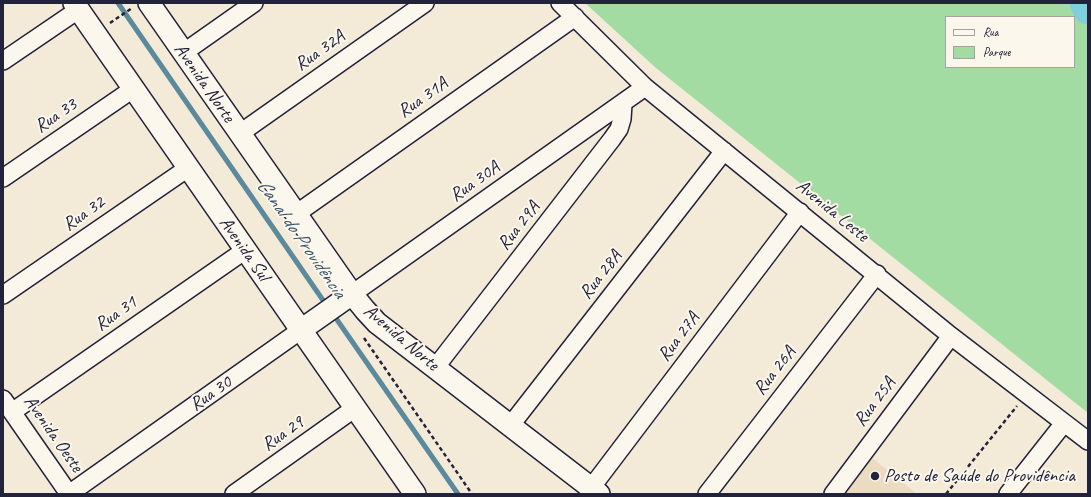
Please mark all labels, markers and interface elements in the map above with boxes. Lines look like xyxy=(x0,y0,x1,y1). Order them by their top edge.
legend xyxy=(945,16,1075,68)
text: Rua xyxy=(983,24,998,40)
street label: Rua 32A xyxy=(291,26,349,76)
street label: Avenida Norte xyxy=(168,39,240,127)
text: Parque xyxy=(983,44,1011,60)
street label: Rua 31A xyxy=(394,73,452,123)
street label: Rua 33 xyxy=(31,94,81,138)
street label: Rua 30A xyxy=(446,157,504,207)
water label: Canal do Providência xyxy=(251,175,351,303)
street label: Avenida Leste xyxy=(791,175,873,247)
street label: Rua 32 xyxy=(59,191,109,237)
street label: Rua 29A xyxy=(493,197,545,255)
street label: Avenida Sul xyxy=(214,213,274,285)
street label: Rua 28A xyxy=(575,246,627,304)
street label: Rua 31 xyxy=(91,291,141,337)
street label: Avenida Norte xyxy=(359,300,443,376)
street label: Rua 27A xyxy=(653,308,705,366)
street label: Rua 26A xyxy=(749,342,801,400)
street label: Rua 30 xyxy=(186,371,236,417)
street label: Rua 25A xyxy=(849,373,901,431)
street label: Avenida Oeste xyxy=(18,391,88,477)
street label: Rua 29 xyxy=(258,411,308,457)
place label: Posto de Saúde do Providência xyxy=(884,465,1075,487)
marker: Posto de Saúde do Providência xyxy=(869,470,881,482)

